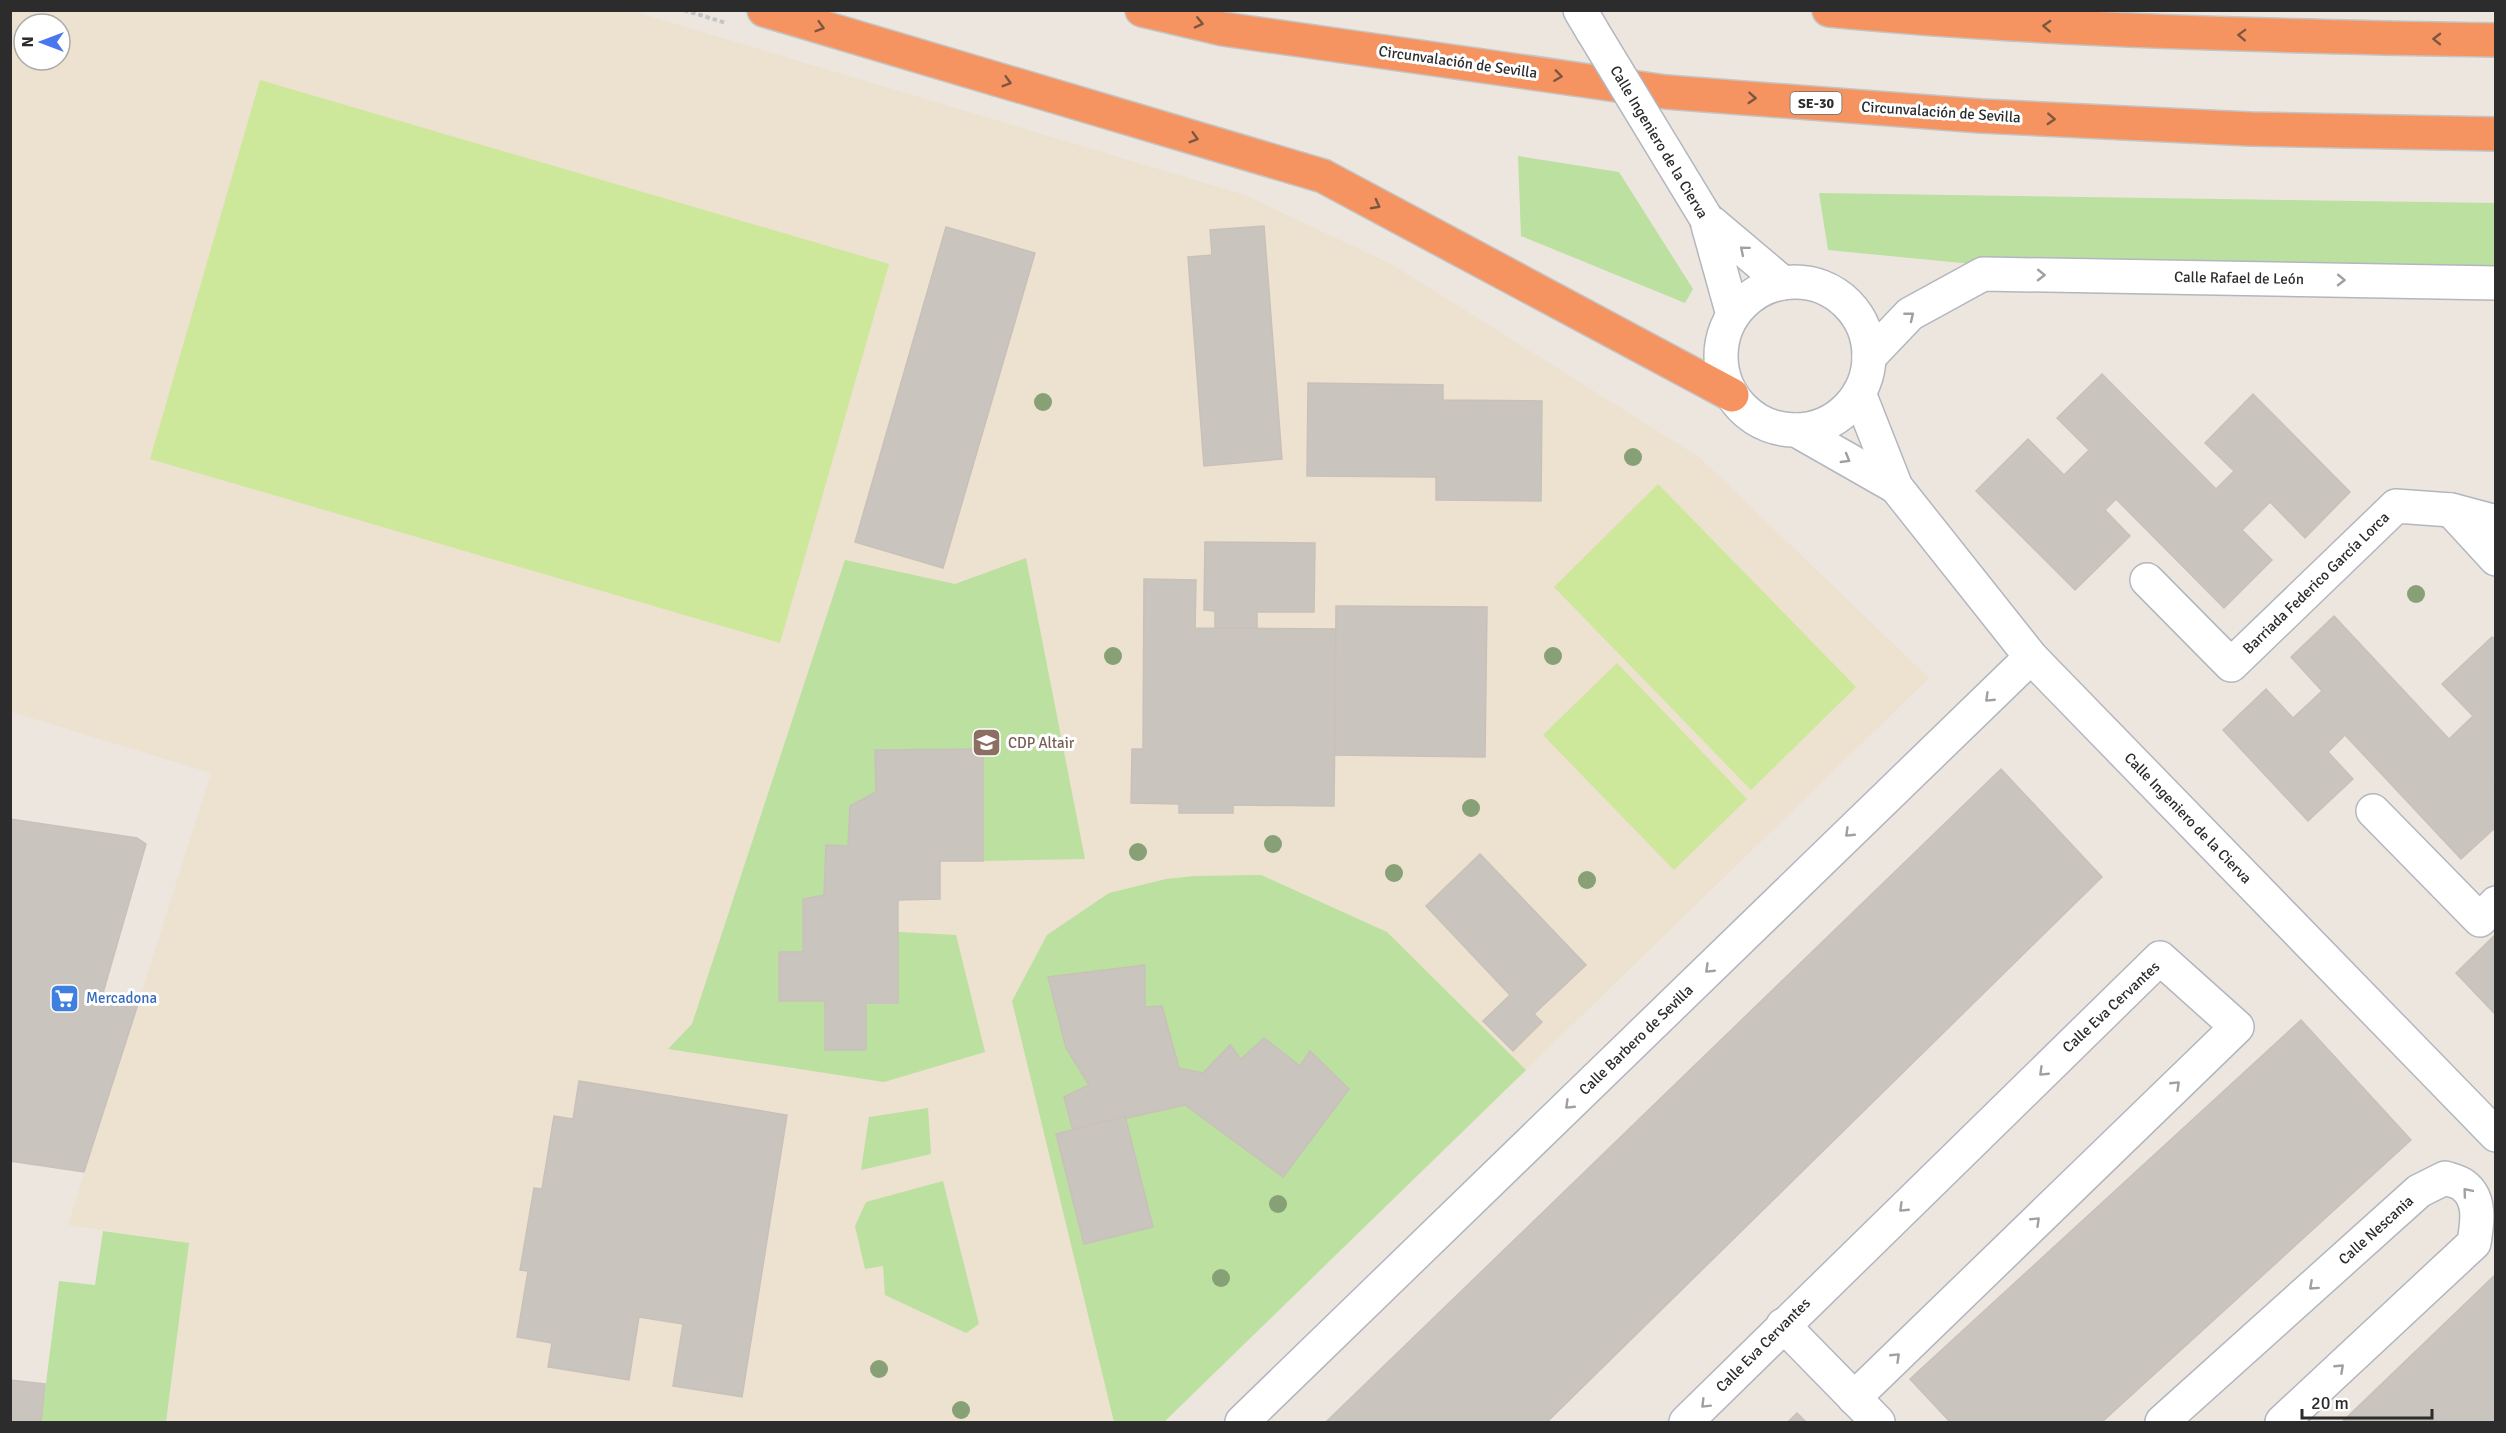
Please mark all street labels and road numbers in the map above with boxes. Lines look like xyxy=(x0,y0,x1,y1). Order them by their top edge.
street label: Circunvalación de Sevilla xyxy=(1378,42,1538,82)
street label: Calle Ingeniero de la Cierva xyxy=(1606,62,1712,222)
road number: SE-30 xyxy=(1790,92,1842,114)
street label: Circunvalación de Sevilla xyxy=(1861,97,2021,127)
street label: Calle Rafael de León xyxy=(2174,268,2304,288)
street label: Barriada Federico García Lorca xyxy=(2239,508,2393,658)
street label: Calle Ingeniero de la Cierva xyxy=(2121,749,2255,887)
street label: Calle Eva Cervantes xyxy=(2059,957,2164,1057)
street label: Calle Barbero de Sevilla xyxy=(1575,981,1697,1099)
street label: Calle Nescania xyxy=(2335,1192,2417,1268)
street label: Calle Eva Cervantes xyxy=(1712,1294,1814,1396)

